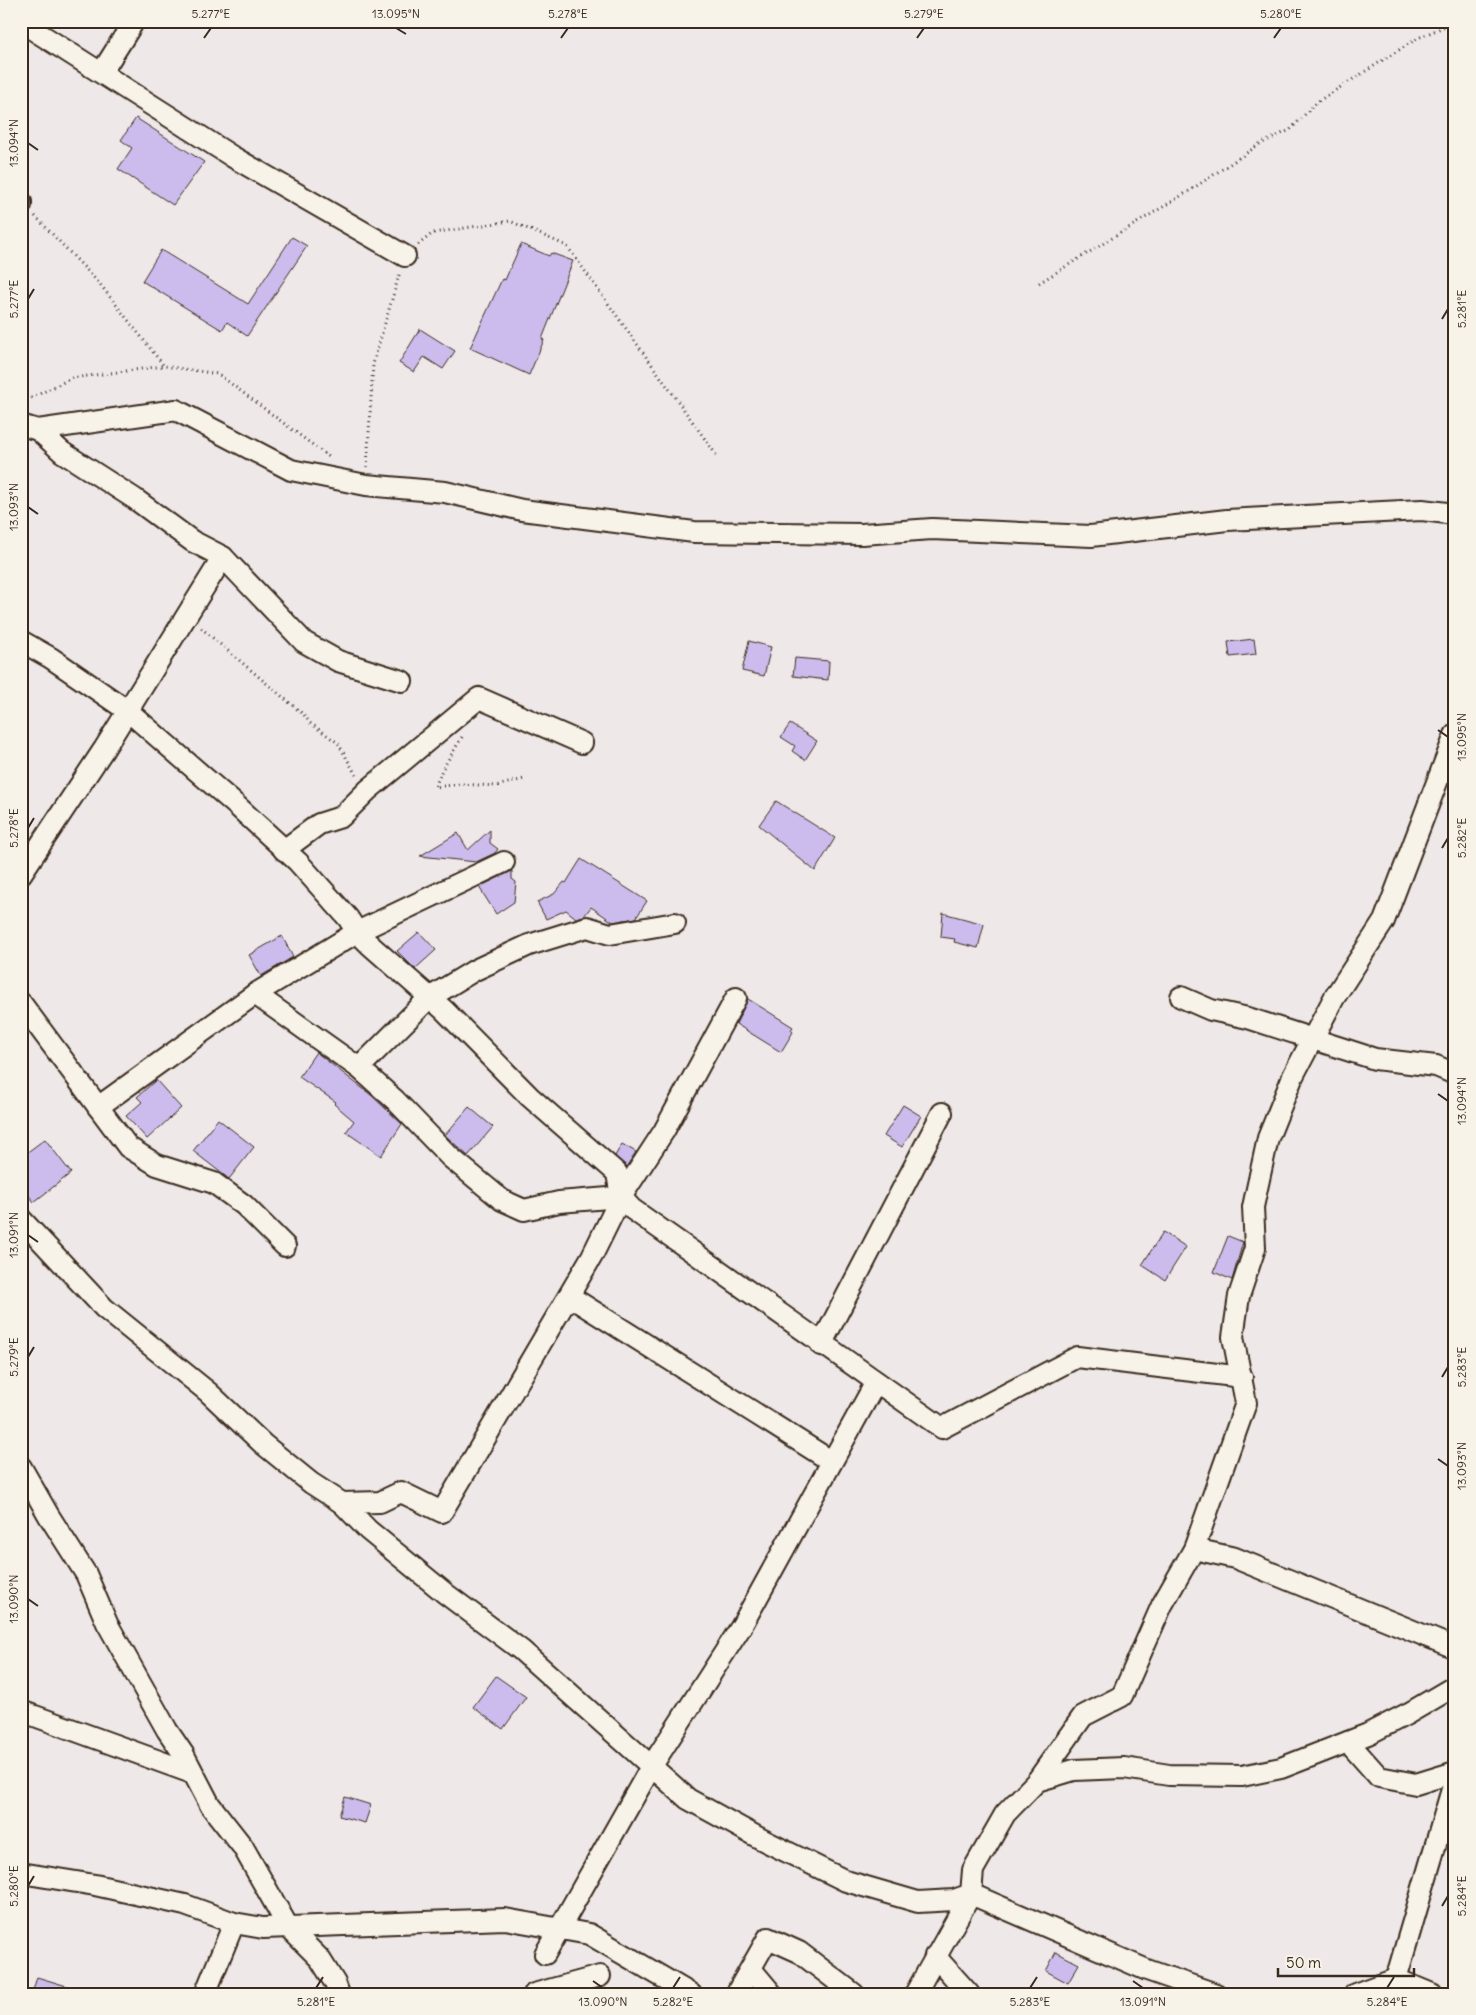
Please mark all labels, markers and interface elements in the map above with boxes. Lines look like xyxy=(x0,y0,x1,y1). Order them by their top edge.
text: 5.277°E xyxy=(192,6,230,21)
text: 13.095°N xyxy=(372,6,420,21)
text: 5.278°E xyxy=(548,6,588,21)
text: 5.279°E xyxy=(904,6,944,21)
text: 5.280°E xyxy=(1260,6,1302,21)
text: 13.094°N xyxy=(6,119,21,167)
text: 5.277°E xyxy=(6,280,21,318)
text: 5.281°E xyxy=(1454,290,1469,328)
text: 13.093°N xyxy=(6,483,21,531)
text: 13.095°N xyxy=(1454,713,1469,761)
text: 5.278°E xyxy=(6,808,21,848)
text: 5.282°E xyxy=(1454,818,1469,858)
text: 13.094°N xyxy=(1454,1077,1469,1125)
text: 13.091°N xyxy=(6,1212,21,1258)
text: 5.279°E xyxy=(6,1337,21,1377)
text: 5.283°E xyxy=(1454,1347,1469,1387)
text: 13.093°N xyxy=(1454,1442,1469,1490)
text: 13.090°N xyxy=(6,1574,21,1624)
text: 5.280°E xyxy=(6,1865,21,1907)
text: 5.284°E xyxy=(1454,1876,1469,1916)
scale bar xyxy=(1278,1945,1415,1977)
text: 50 m xyxy=(1286,1953,1321,1972)
text: 5.281°E xyxy=(297,1994,335,2009)
text: 13.090°N xyxy=(578,1994,628,2009)
text: 5.282°E xyxy=(653,1994,693,2009)
text: 5.283°E xyxy=(1010,1994,1050,2009)
text: 13.091°N xyxy=(1120,1994,1166,2009)
text: 5.284°E xyxy=(1367,1994,1407,2009)

